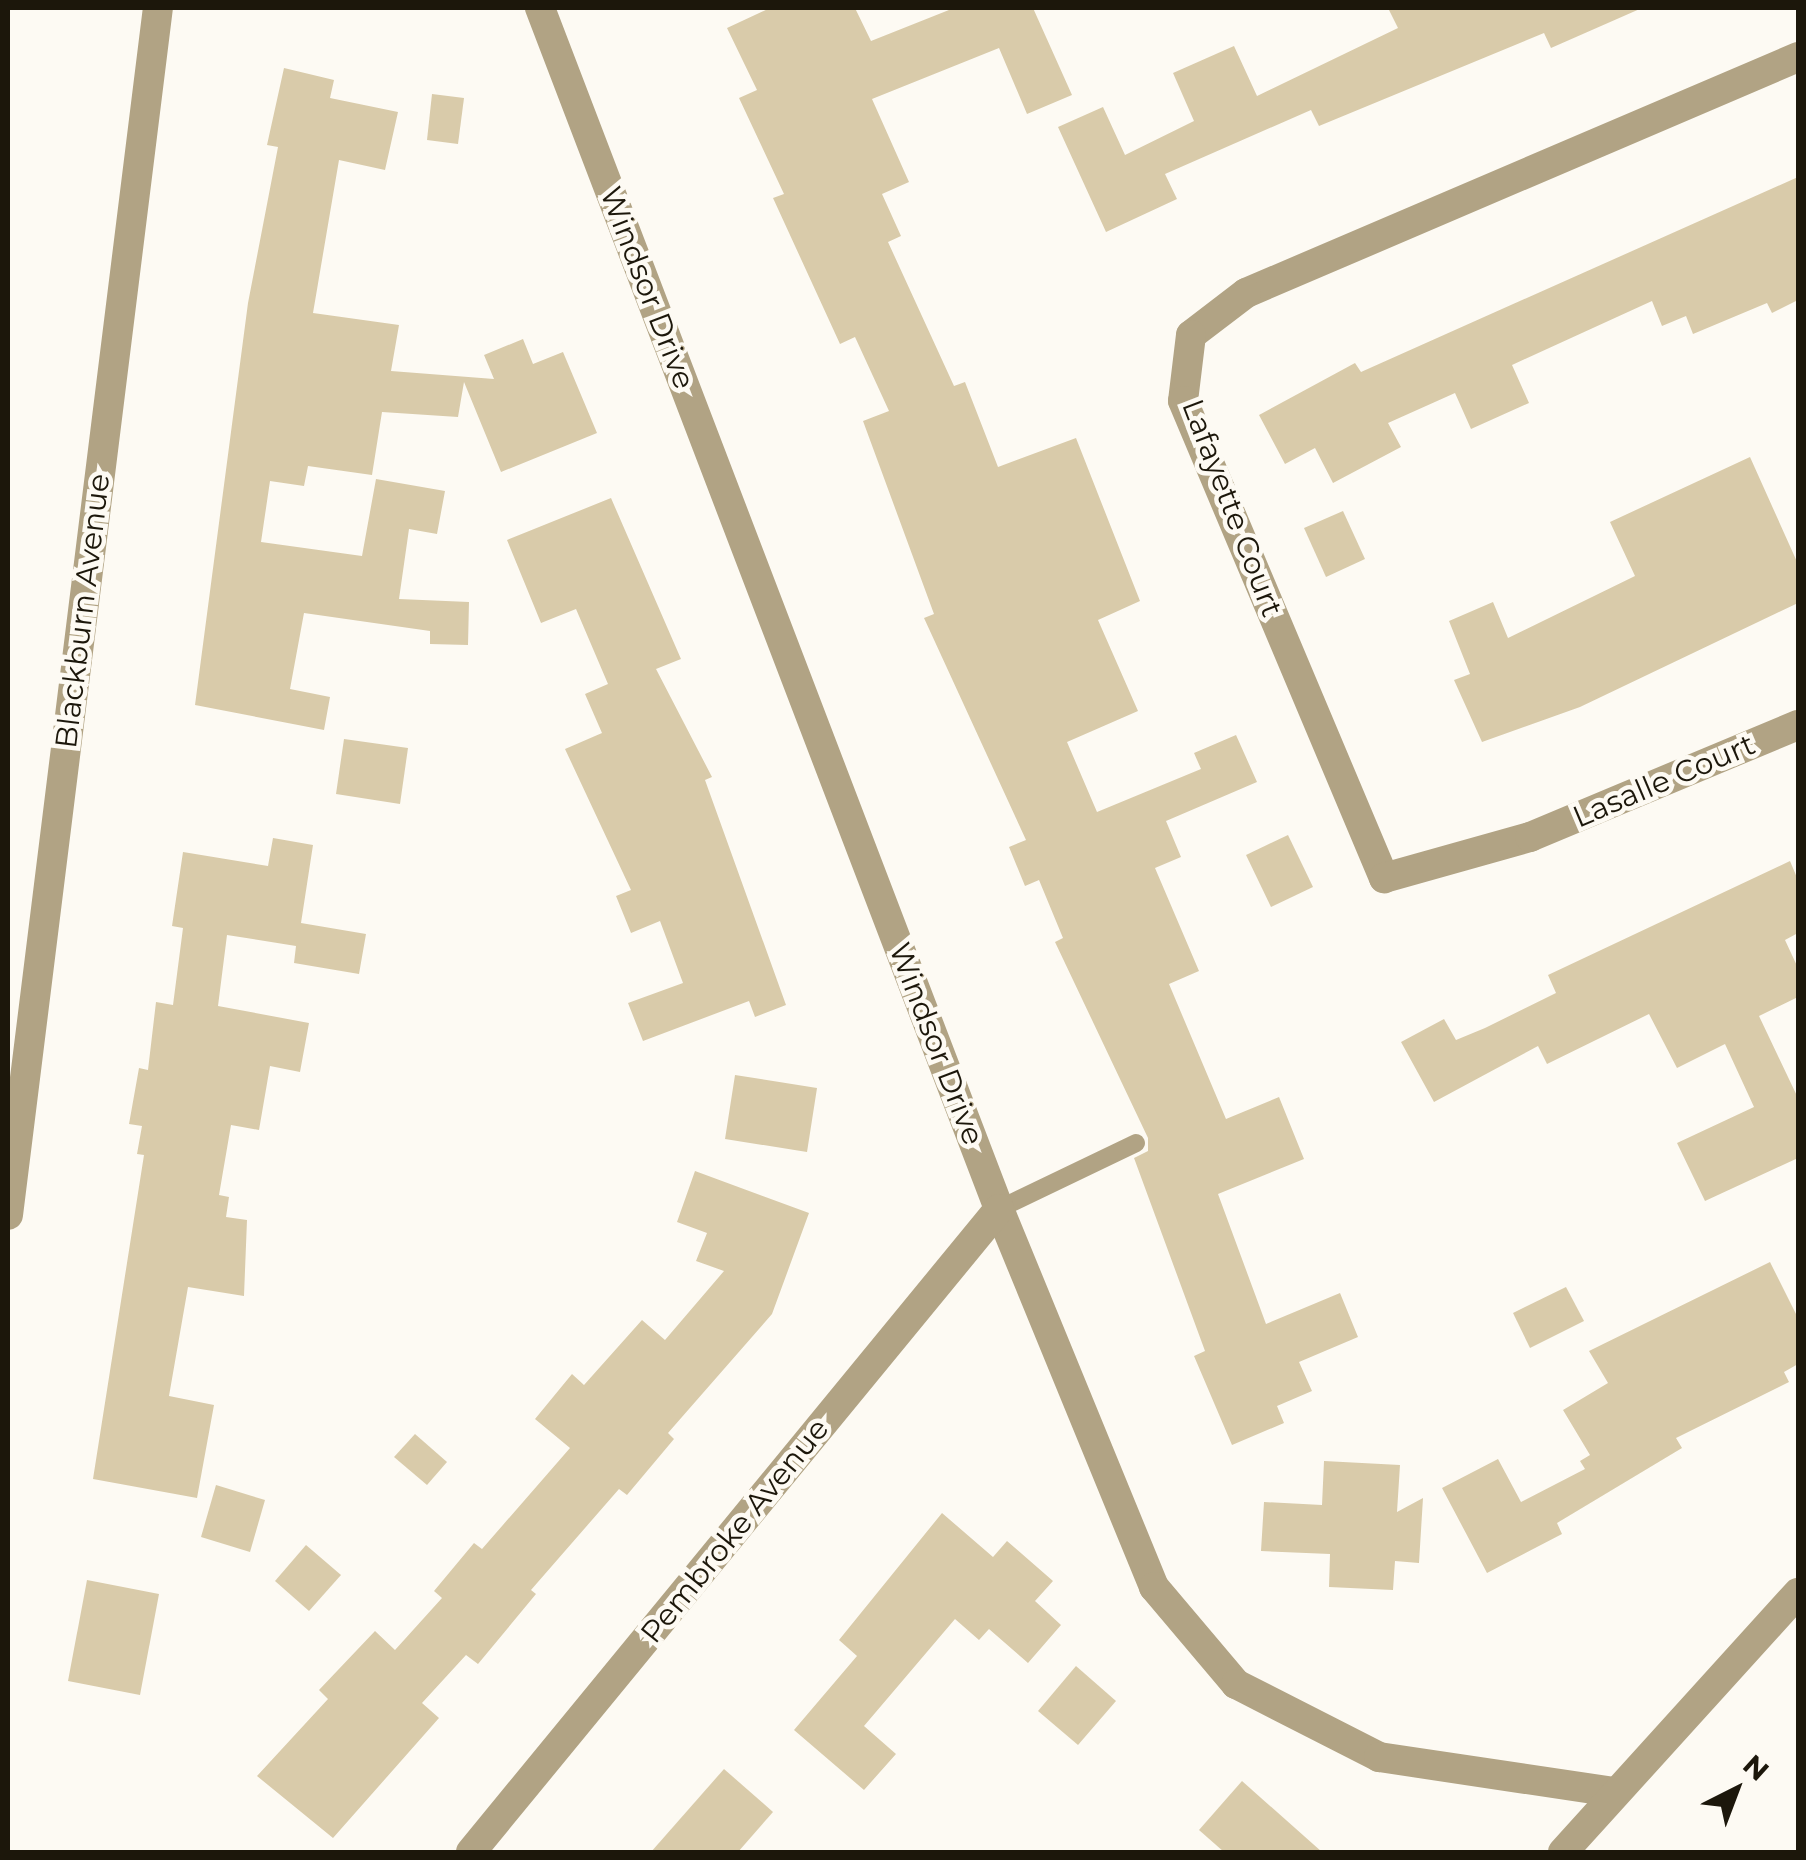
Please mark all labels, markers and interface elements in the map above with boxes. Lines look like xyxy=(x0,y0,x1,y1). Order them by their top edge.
street label: Windsor Drive xyxy=(592,182,702,394)
street label: Lafayette Court xyxy=(1174,394,1290,622)
street label: Blackburn Avenue xyxy=(48,472,118,750)
street label: Lasalle Court xyxy=(1568,727,1760,835)
street label: Windsor Drive xyxy=(881,938,991,1150)
street label: Pembroke Avenue xyxy=(633,1411,837,1651)
north arrow xyxy=(1686,1740,1786,1840)
text: N xyxy=(1736,1748,1776,1788)

